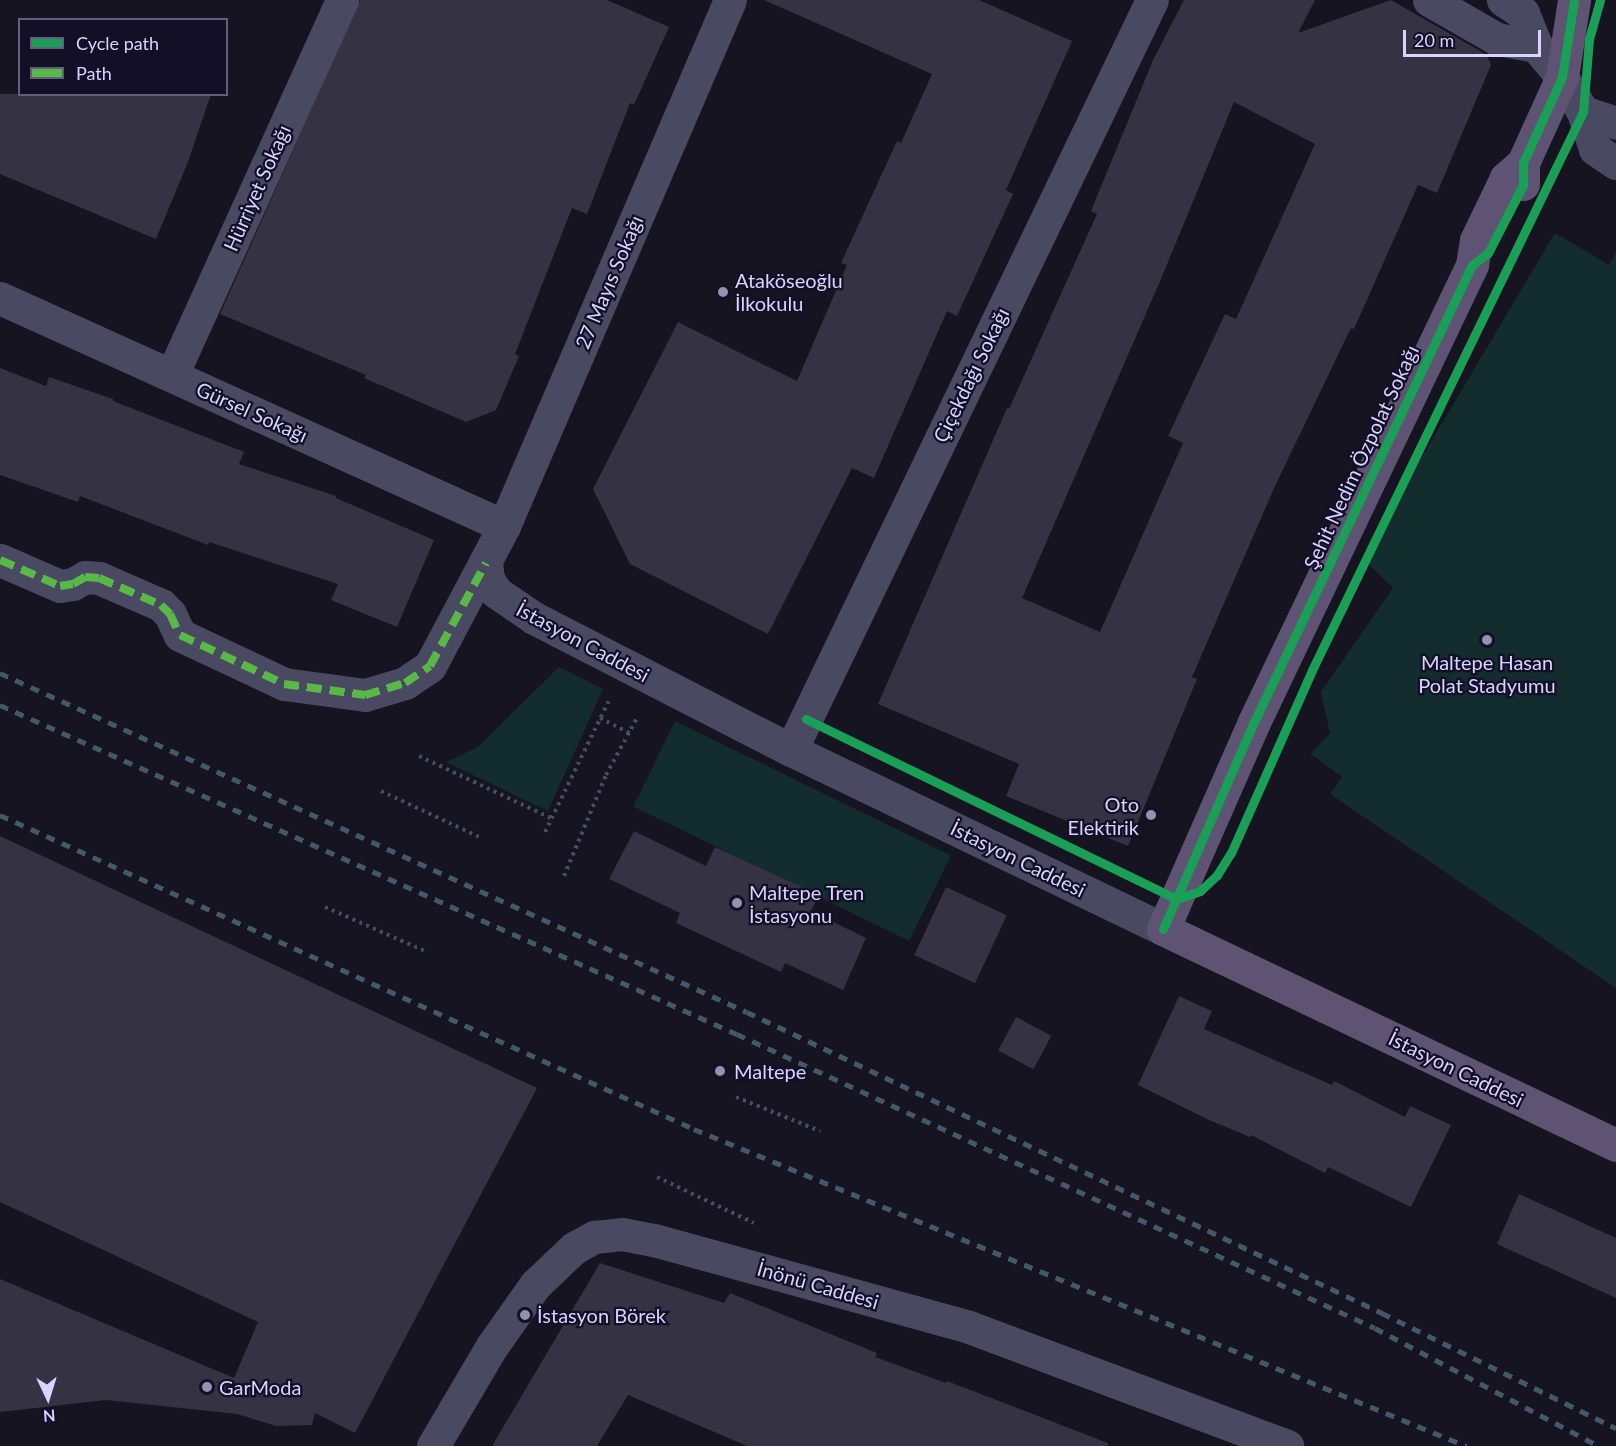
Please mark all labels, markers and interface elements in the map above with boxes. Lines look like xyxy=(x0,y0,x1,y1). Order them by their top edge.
legend xyxy=(18,18,228,96)
scale bar xyxy=(1406,18,1544,56)
text: 20 m xyxy=(1414,29,1454,51)
text: Cycle path xyxy=(76,32,159,54)
text: Path xyxy=(76,62,112,84)
street label: Hürriyet Sokağı xyxy=(218,121,296,255)
street label: 27 Mayıs Sokağı xyxy=(570,212,648,352)
place label: Ataköseoğlu İlkokulu xyxy=(735,268,843,315)
marker: Ataköseoğlu İlkokulu xyxy=(716,285,730,299)
street label: Çiçekdağı Sokağı xyxy=(928,304,1014,446)
street label: Şehit Nedim Özpolat Sokağı xyxy=(1298,341,1424,573)
street label: Gürsel Sokağı xyxy=(193,377,311,447)
street label: İstasyon Caddesi xyxy=(513,597,653,687)
marker: Maltepe Hasan Polat Stadyumu xyxy=(1480,633,1494,647)
place label: Maltepe Hasan Polat Stadyumu xyxy=(1418,650,1556,697)
place label: Oto Elektirik xyxy=(1068,792,1139,839)
marker: Oto Elektirik xyxy=(1144,808,1158,822)
street label: İstasyon Caddesi xyxy=(947,816,1089,902)
place label: Maltepe Tren İstasyonu xyxy=(749,880,865,927)
marker: Maltepe Tren İstasyonu xyxy=(730,896,744,910)
street label: İstasyon Caddesi xyxy=(1385,1026,1527,1112)
place label: Maltepe xyxy=(734,1059,806,1083)
marker: Maltepe xyxy=(711,1062,729,1080)
street label: İnönü Caddesi xyxy=(755,1256,881,1314)
place label: İstasyon Börek xyxy=(537,1303,666,1327)
marker: İstasyon Börek xyxy=(518,1308,532,1322)
north arrow xyxy=(18,1368,78,1428)
place label: GarModa xyxy=(219,1375,301,1399)
marker: GarModa xyxy=(200,1380,214,1394)
text: N xyxy=(42,1407,56,1426)

